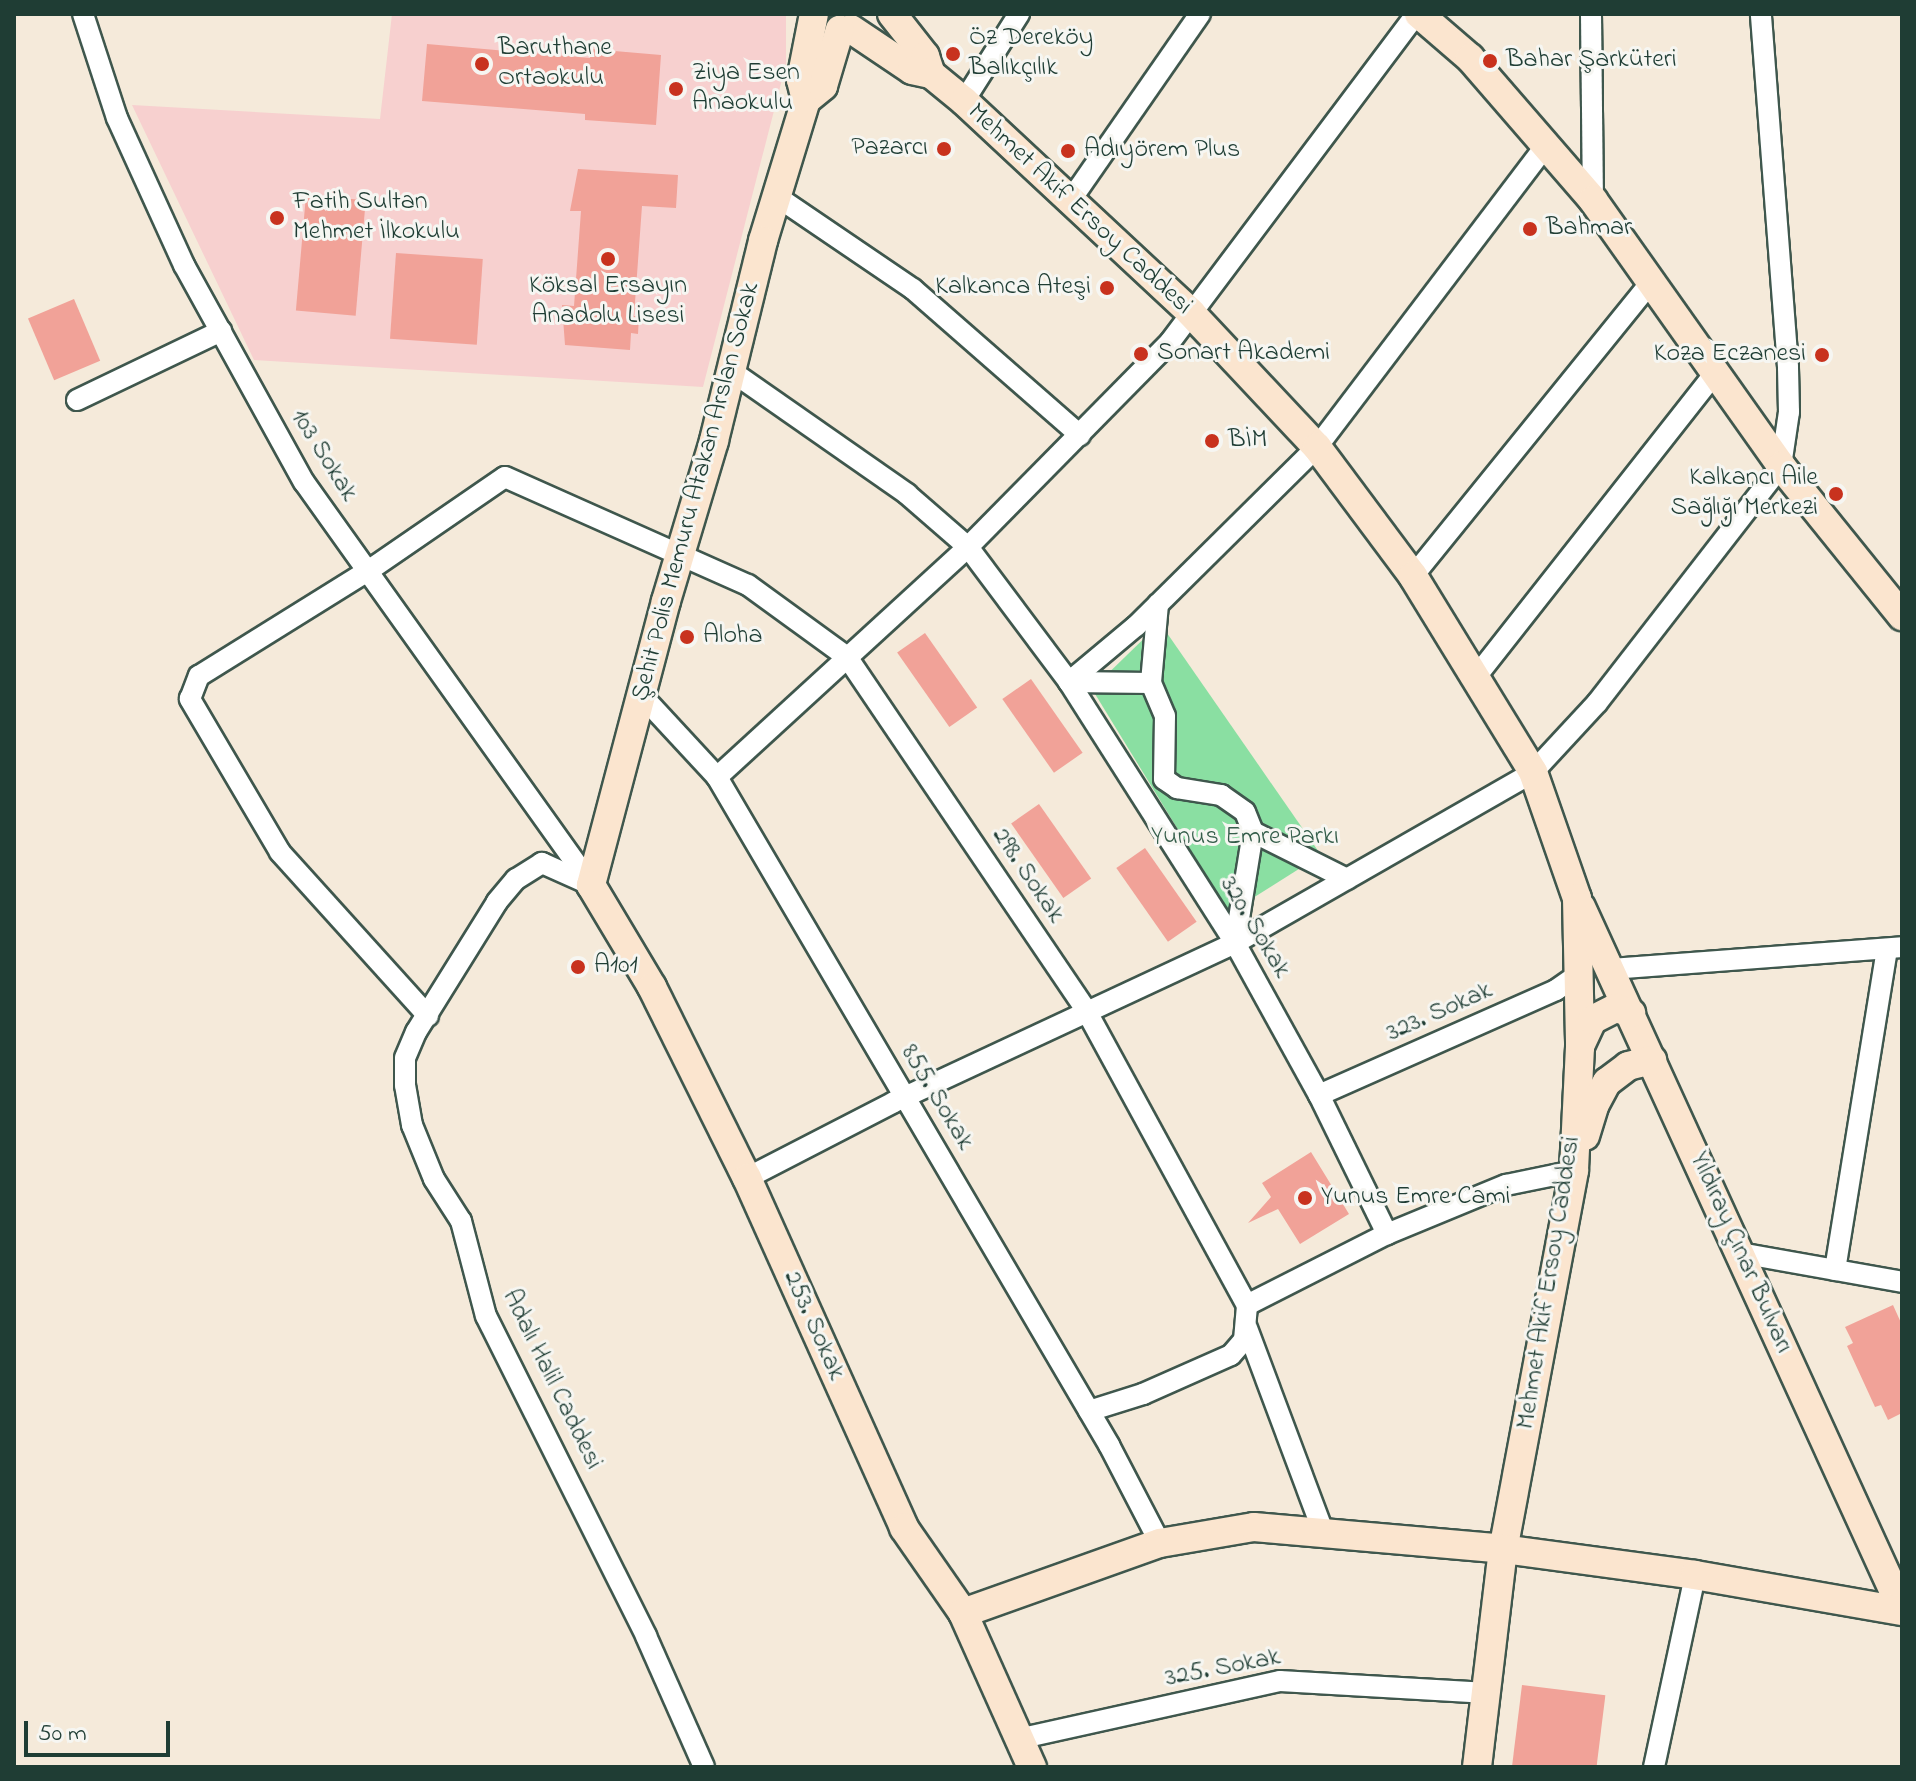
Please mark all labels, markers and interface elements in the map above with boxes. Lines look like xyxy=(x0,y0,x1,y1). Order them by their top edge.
place label: Öz Dereköy Balıkçılık xyxy=(969,23,1093,84)
place label: Baruthane Ortaokulu xyxy=(498,33,612,94)
marker: Öz Dereköy Balıkçılık xyxy=(944,45,962,63)
place label: Bahar Şarküteri xyxy=(1506,45,1677,77)
marker: Bahar Şarküteri xyxy=(1481,52,1499,70)
marker: Baruthane Ortaokulu xyxy=(473,55,491,73)
place label: Ziya Esen Anaokulu xyxy=(692,58,800,120)
marker: Ziya Esen Anaokulu xyxy=(667,80,685,98)
street label: Mehmet Akif Ersoy Caddesi xyxy=(960,98,1198,322)
place label: Pazarcı xyxy=(851,133,928,165)
place label: Adıyörem Plus xyxy=(1084,135,1240,167)
marker: Pazarcı xyxy=(935,140,953,158)
marker: Adıyörem Plus xyxy=(1059,142,1077,160)
place label: Fatih Sultan Mehmet İlkokulu xyxy=(293,187,460,248)
marker: Fatih Sultan Mehmet İlkokulu xyxy=(268,209,286,227)
place label: Bahmar xyxy=(1546,213,1632,245)
marker: Bahmar xyxy=(1521,220,1539,238)
marker: Köksal Ersayın Anadolu Lisesi xyxy=(599,250,617,268)
place label: Köksal Ersayın Anadolu Lisesi xyxy=(529,271,687,332)
place label: Kalkanca Ateşi xyxy=(935,272,1091,304)
street label: Şehit Polis Memuru Atakan Arslan Sokak xyxy=(626,279,768,705)
marker: Kalkanca Ateşi xyxy=(1098,279,1116,297)
place label: Sonart Akademi xyxy=(1157,338,1330,370)
place label: Koza Eczanesi xyxy=(1654,339,1806,371)
marker: Sonart Akademi xyxy=(1132,345,1150,363)
marker: Koza Eczanesi xyxy=(1813,346,1831,364)
street label: 103 Sokak xyxy=(282,404,364,508)
place label: BİM xyxy=(1228,425,1267,457)
marker: BİM xyxy=(1203,432,1221,450)
place label: Kalkancı Aile Sağlığı Merkezi xyxy=(1671,463,1818,524)
marker: Kalkancı Aile Sağlığı Merkezi xyxy=(1825,483,1847,505)
place label: Aloha xyxy=(703,621,763,653)
marker: Aloha xyxy=(678,628,696,646)
street label: 298. Sokak xyxy=(984,822,1070,930)
park label: Yunus Emre Parkı xyxy=(1151,822,1339,854)
street label: 320. Sokak xyxy=(1212,872,1296,984)
place label: A101 xyxy=(594,951,638,983)
marker: A101 xyxy=(569,958,587,976)
street label: 323. Sokak xyxy=(1382,976,1498,1050)
street label: 855. Sokak xyxy=(892,1040,980,1156)
street label: Mehmet Akif Ersoy Caddesi xyxy=(1511,1134,1589,1432)
street label: Yıldıray Çınar Bulvarı xyxy=(1682,1147,1798,1359)
place label: Yunus Emre Cami xyxy=(1321,1182,1510,1214)
marker: Yunus Emre Cami xyxy=(1296,1189,1314,1207)
street label: 253. Sokak xyxy=(775,1266,851,1386)
street label: Adalı Halil Caddesi xyxy=(494,1285,608,1475)
street label: 325. Sokak xyxy=(1163,1643,1283,1695)
scale bar xyxy=(28,1705,174,1755)
text: 50 m xyxy=(38,1717,87,1752)

